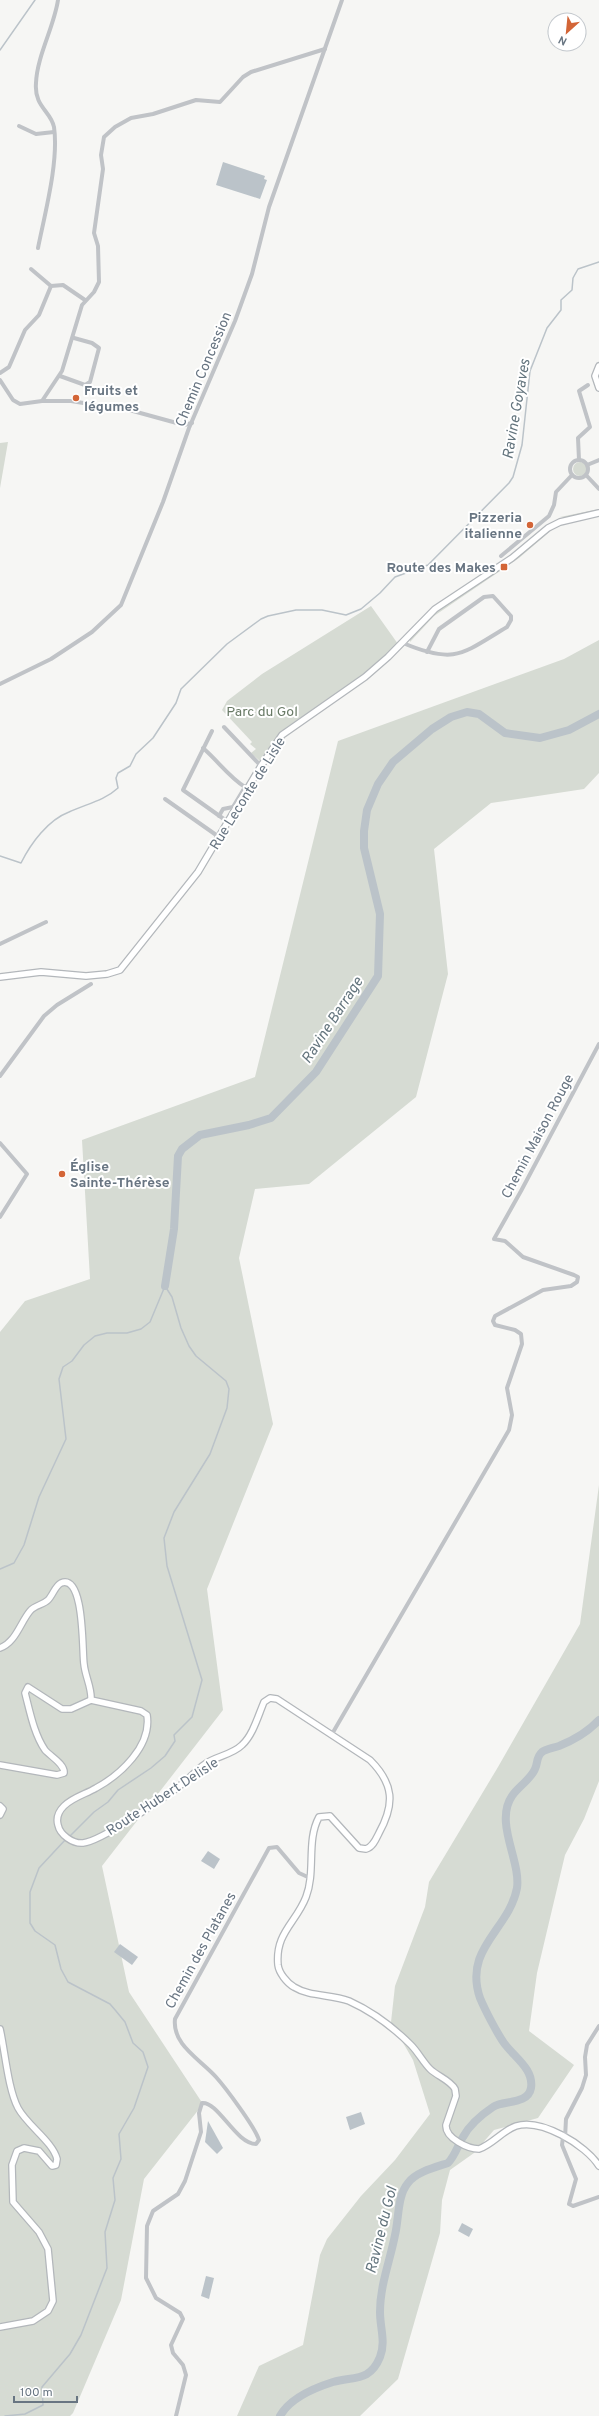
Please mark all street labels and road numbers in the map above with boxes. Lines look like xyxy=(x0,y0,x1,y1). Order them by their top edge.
street label: Chemin Concession xyxy=(172,310,236,430)
street label: Rue Leconte de Lisle xyxy=(207,734,290,853)
street label: Chemin Maison Rouge xyxy=(498,1072,578,1202)
street label: Route Hubert Delisle xyxy=(104,1755,222,1840)
street label: Chemin des Platanes xyxy=(162,1889,240,2012)

